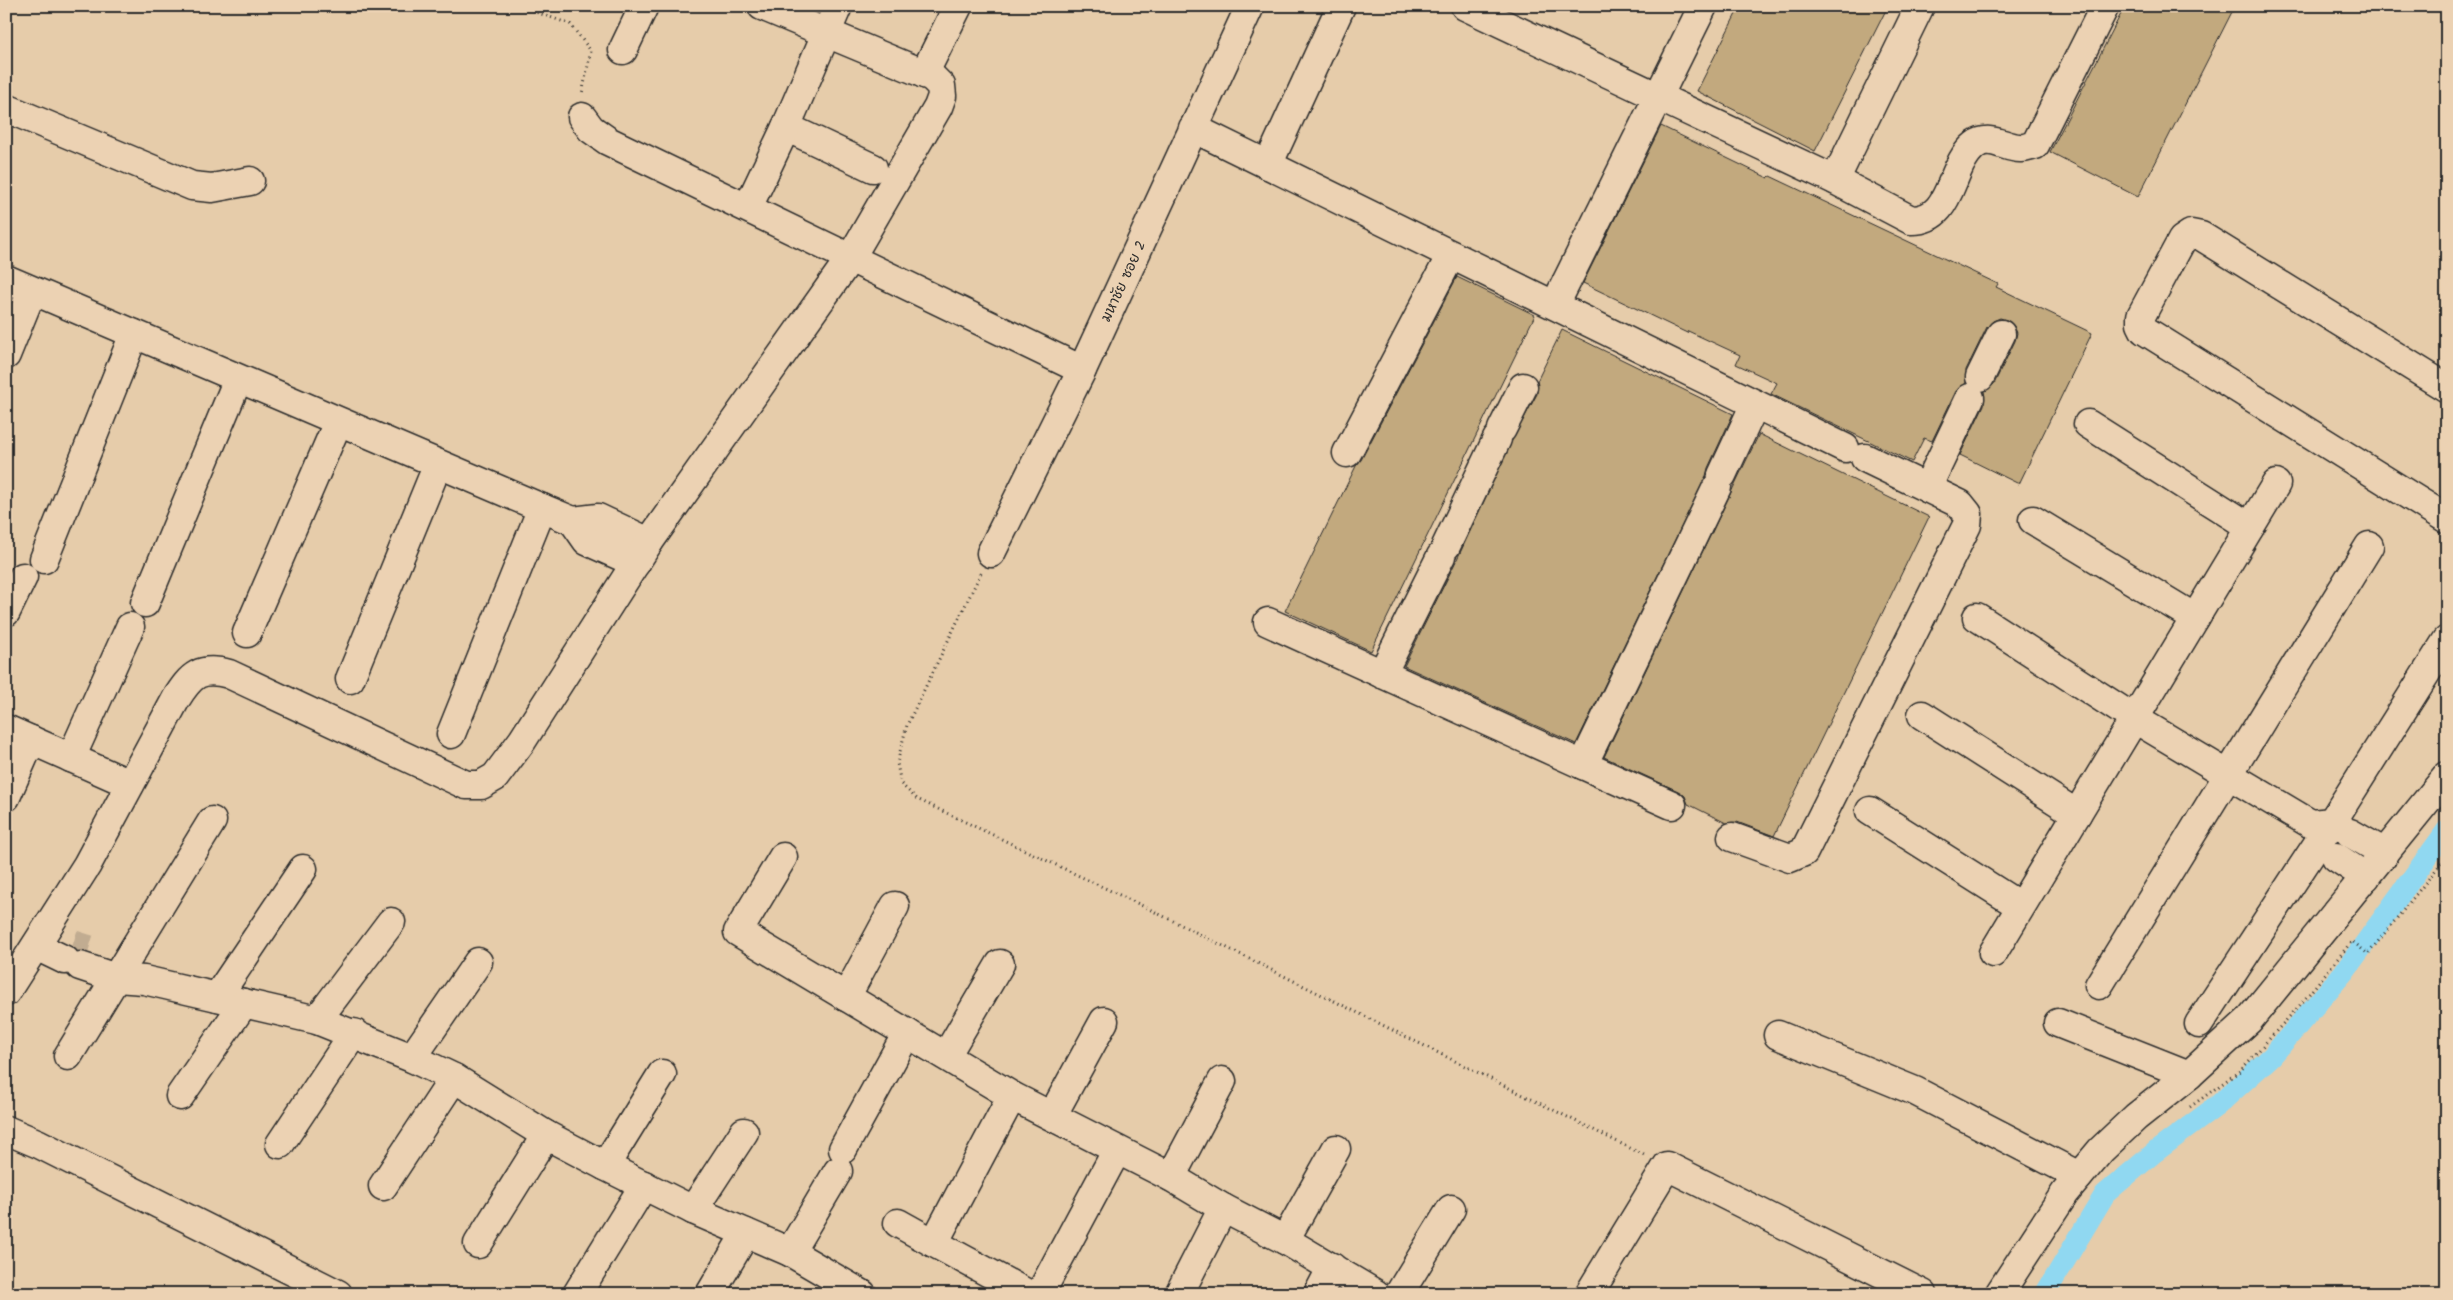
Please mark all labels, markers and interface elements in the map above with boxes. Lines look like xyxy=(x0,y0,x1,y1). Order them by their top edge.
street label: มหาชัย ซอย 2 xyxy=(1096,237,1152,326)

